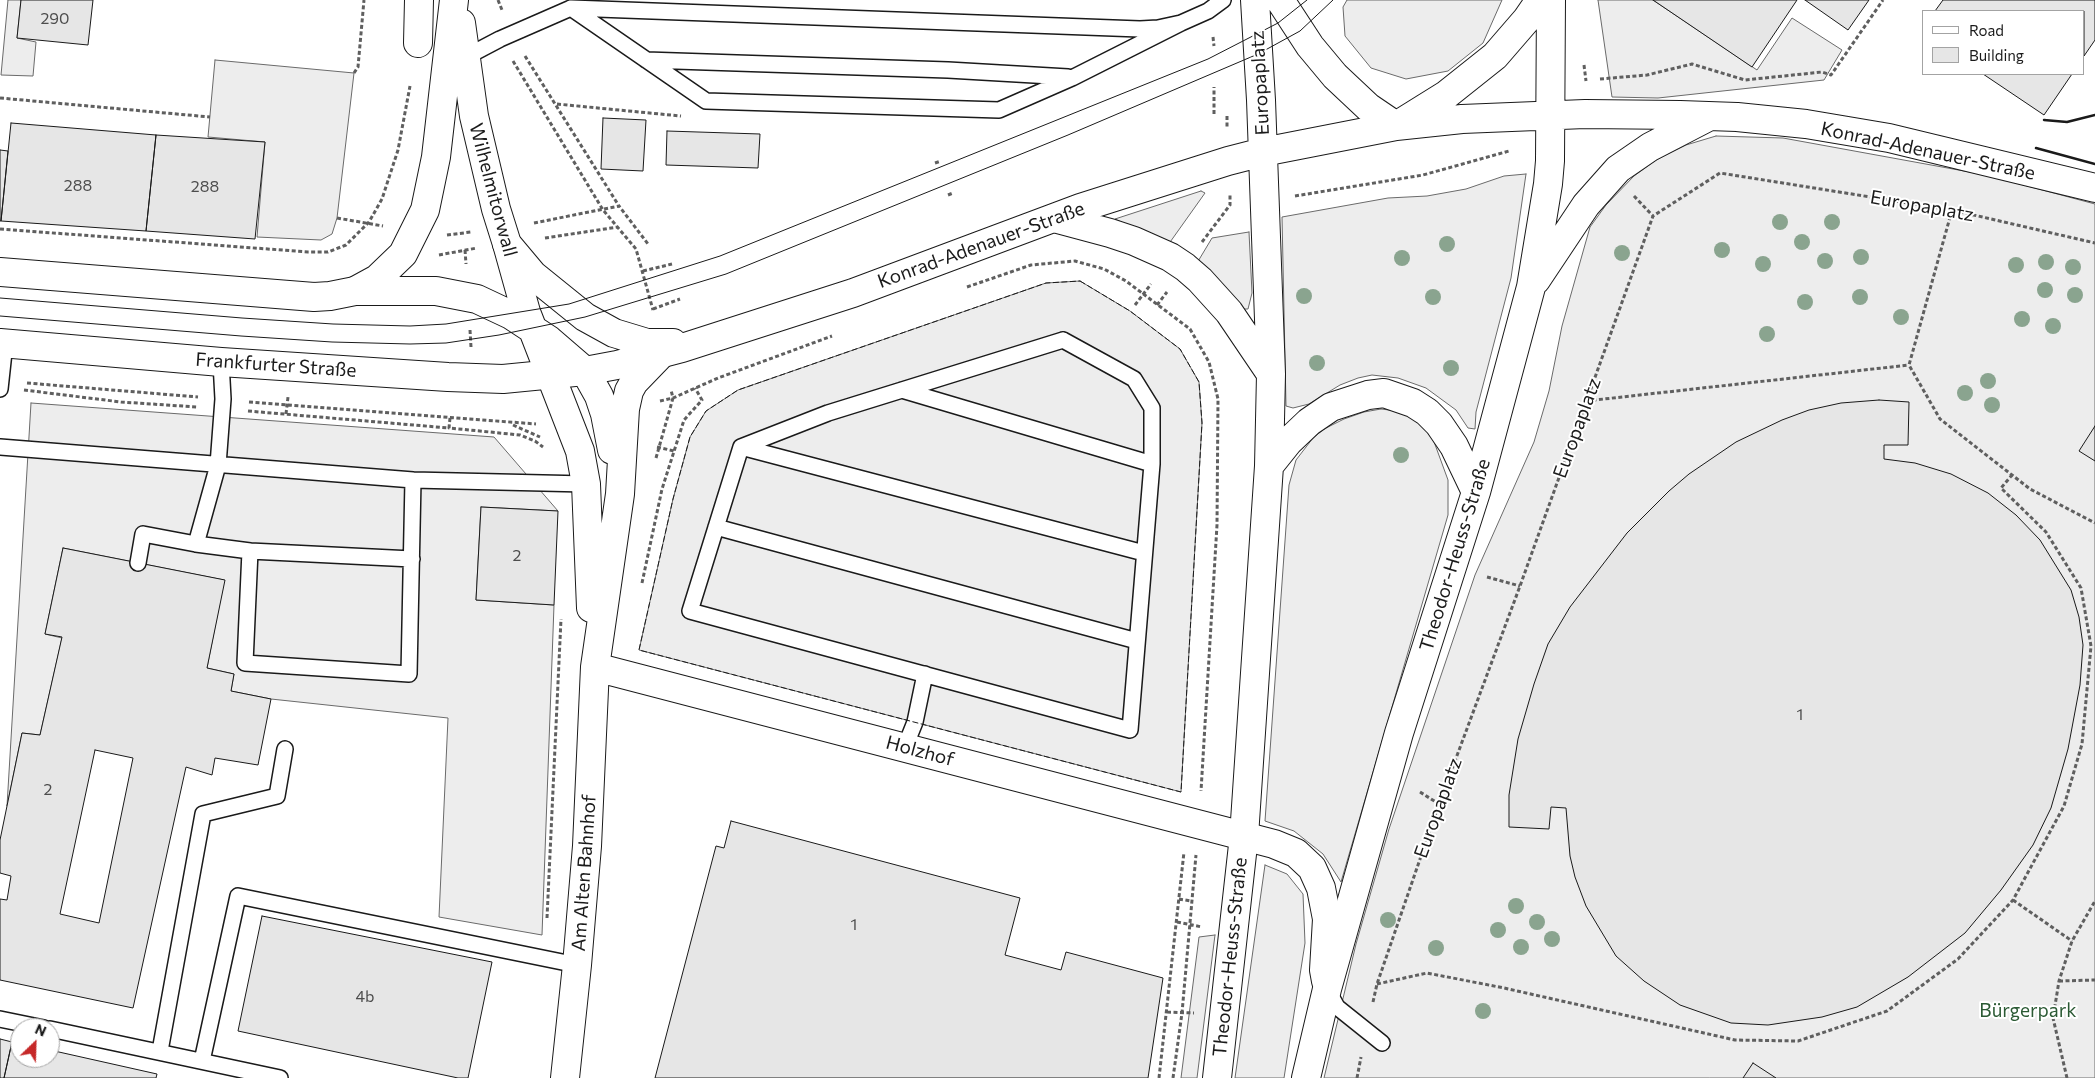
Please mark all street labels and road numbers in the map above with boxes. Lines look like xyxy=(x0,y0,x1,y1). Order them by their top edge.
street label: Europaplatz xyxy=(1246,30,1274,136)
street label: Konrad-Adenauer-Straße xyxy=(1819,117,2037,185)
street label: Wilhelmitorwall xyxy=(464,121,522,259)
street label: Europaplatz xyxy=(1868,186,1976,226)
street label: Konrad-Adenauer-Straße xyxy=(874,197,1088,293)
street label: Frankfurter Straße xyxy=(195,348,357,382)
street label: Europaplatz xyxy=(1548,375,1606,481)
street label: Theodor-Heuss-Straße xyxy=(1415,456,1495,654)
street label: Holzhof xyxy=(883,731,957,771)
street label: Europaplatz xyxy=(1409,755,1467,861)
street label: Am Alten Bahnhof xyxy=(567,794,601,952)
street label: Theodor-Heuss-Straße xyxy=(1208,856,1252,1058)

